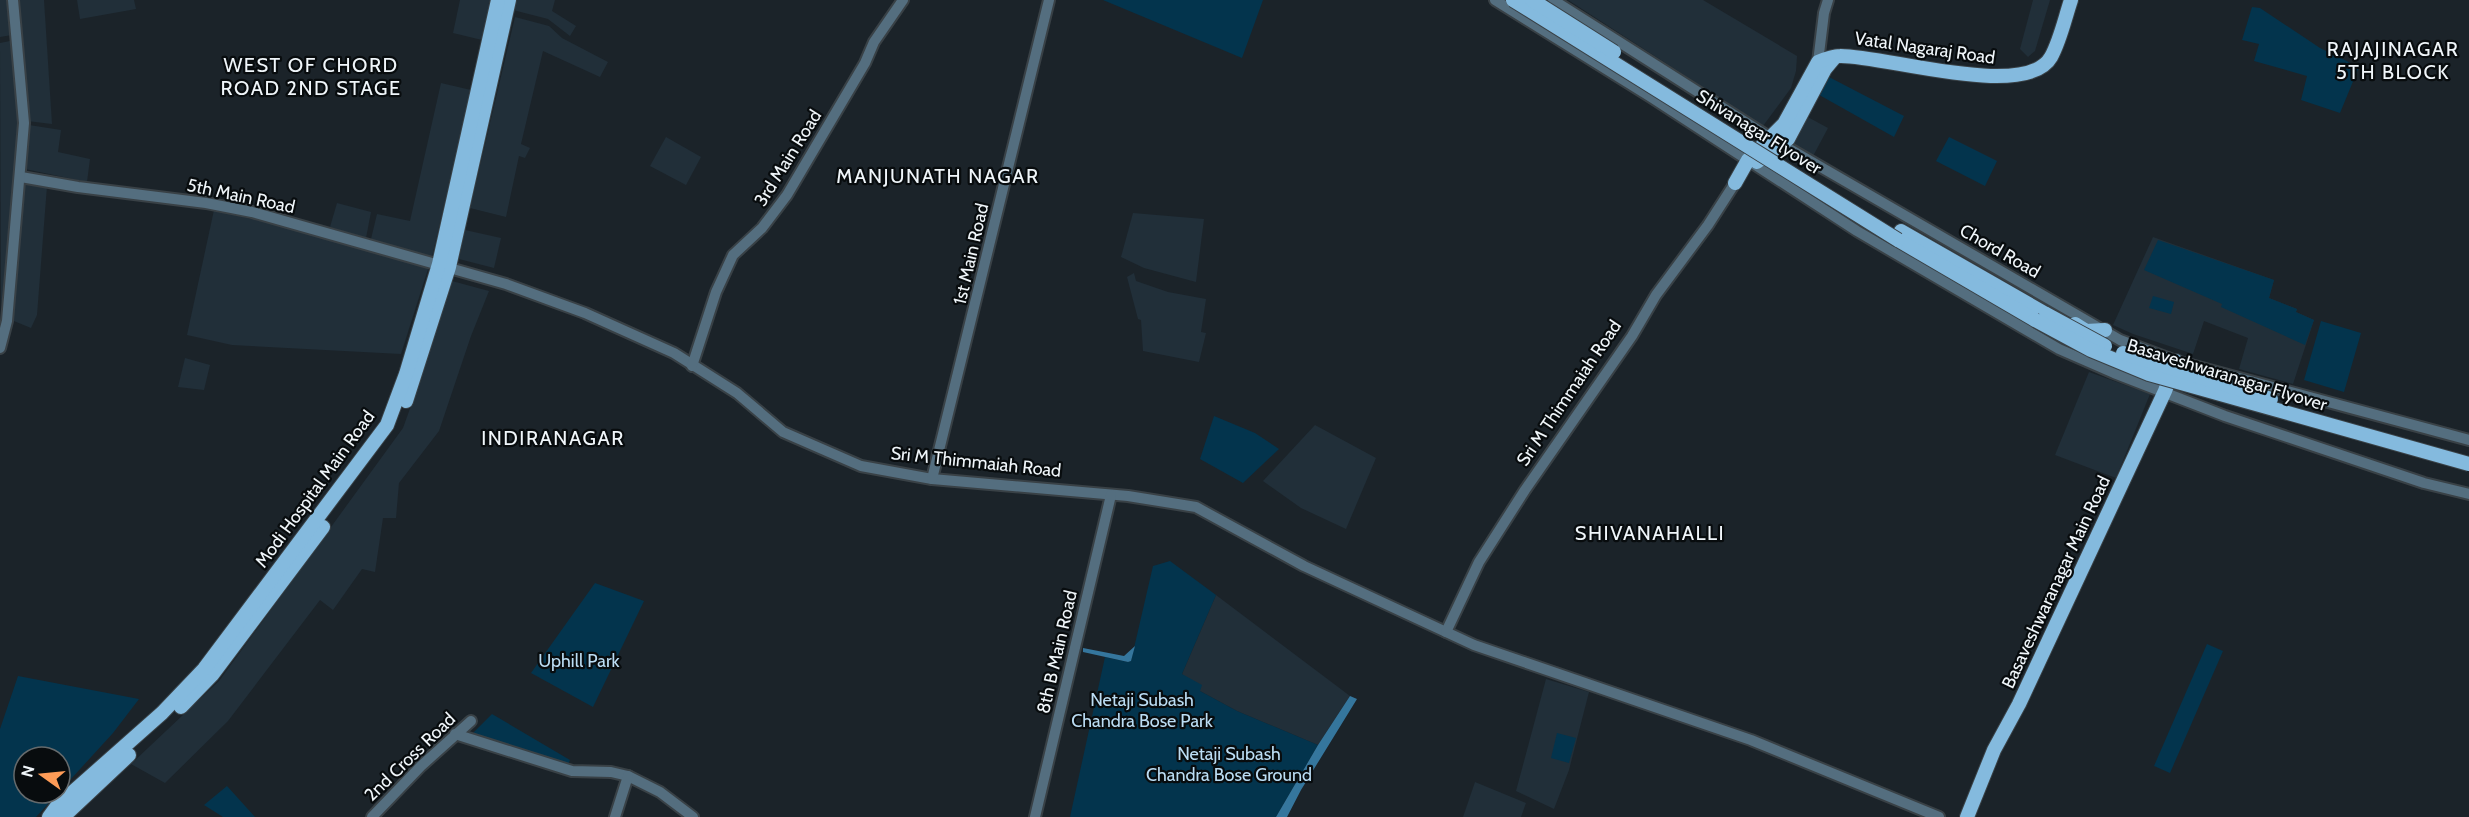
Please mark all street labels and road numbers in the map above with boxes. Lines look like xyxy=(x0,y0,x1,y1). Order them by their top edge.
street label: Vatal Nagaraj Road xyxy=(1853,27,1997,69)
street label: Shivanagar Flyover xyxy=(1692,85,1826,179)
street label: 3rd Main Road xyxy=(750,106,826,210)
street label: 5th Main Road xyxy=(185,174,297,218)
street label: 1st Main Road xyxy=(949,201,993,307)
street label: Chord Road xyxy=(1956,219,2044,283)
street label: Sri M Thimmaiah Road xyxy=(1512,316,1626,470)
street label: Basaveshwaranagar Flyover xyxy=(2124,334,2330,416)
street label: Modi Hospital Main Road xyxy=(251,406,379,572)
street label: Sri M Thimmaiah Road xyxy=(890,442,1062,482)
street label: Basaveshwaranagar Main Road xyxy=(1997,472,2115,692)
street label: 8th B Main Road xyxy=(1032,588,1082,716)
street label: 2nd Cross Road xyxy=(360,708,460,806)

